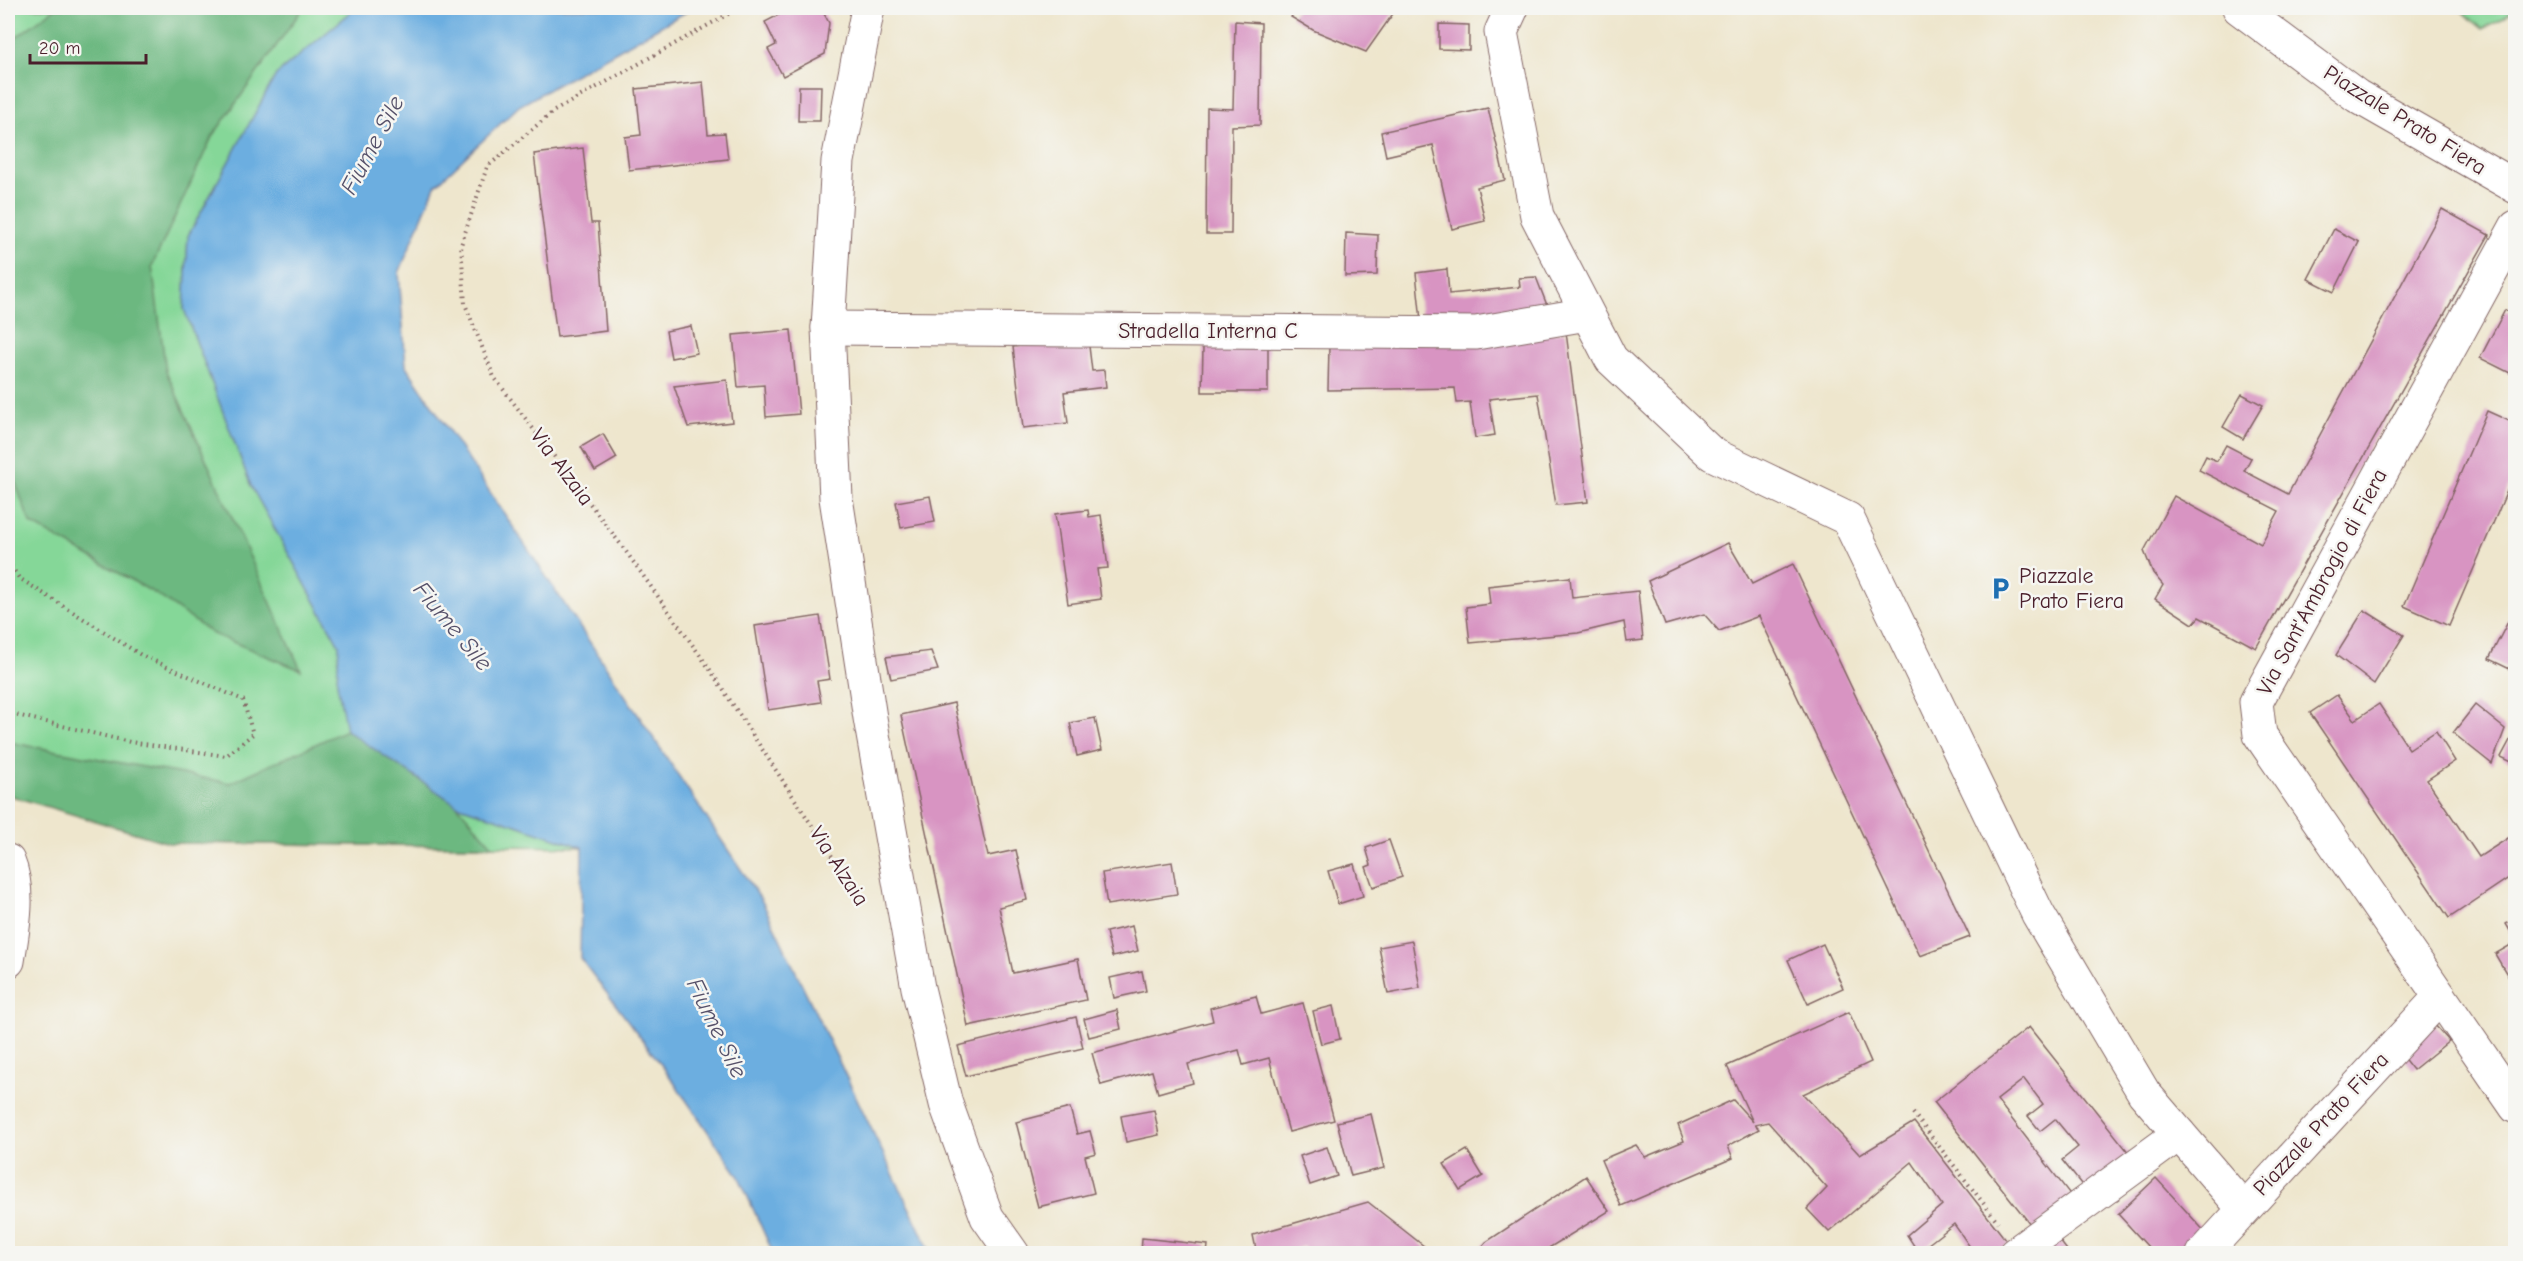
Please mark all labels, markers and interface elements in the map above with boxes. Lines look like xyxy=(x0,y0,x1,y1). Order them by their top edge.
scale bar xyxy=(30,27,146,65)
text: 20 m xyxy=(39,38,80,59)
street label: Piazzale Prato Fiera xyxy=(2319,59,2491,181)
water label: Fiume Sile xyxy=(334,91,410,199)
street label: Stradella Interna C xyxy=(1118,318,1298,344)
street label: Via Alzaia xyxy=(525,423,599,511)
street label: Via Sant'Ambrogio di Fiera xyxy=(2251,464,2393,700)
place label: Piazzale Prato Fiera xyxy=(2019,563,2124,614)
water label: Fiume Sile xyxy=(408,576,498,676)
parking icon: Piazzale Prato Fiera xyxy=(1988,576,2014,602)
street label: Via Alzaia xyxy=(804,821,874,911)
water label: Fiume Sile xyxy=(681,973,753,1083)
street label: Piazzale Prato Fiera xyxy=(2248,1047,2394,1201)

